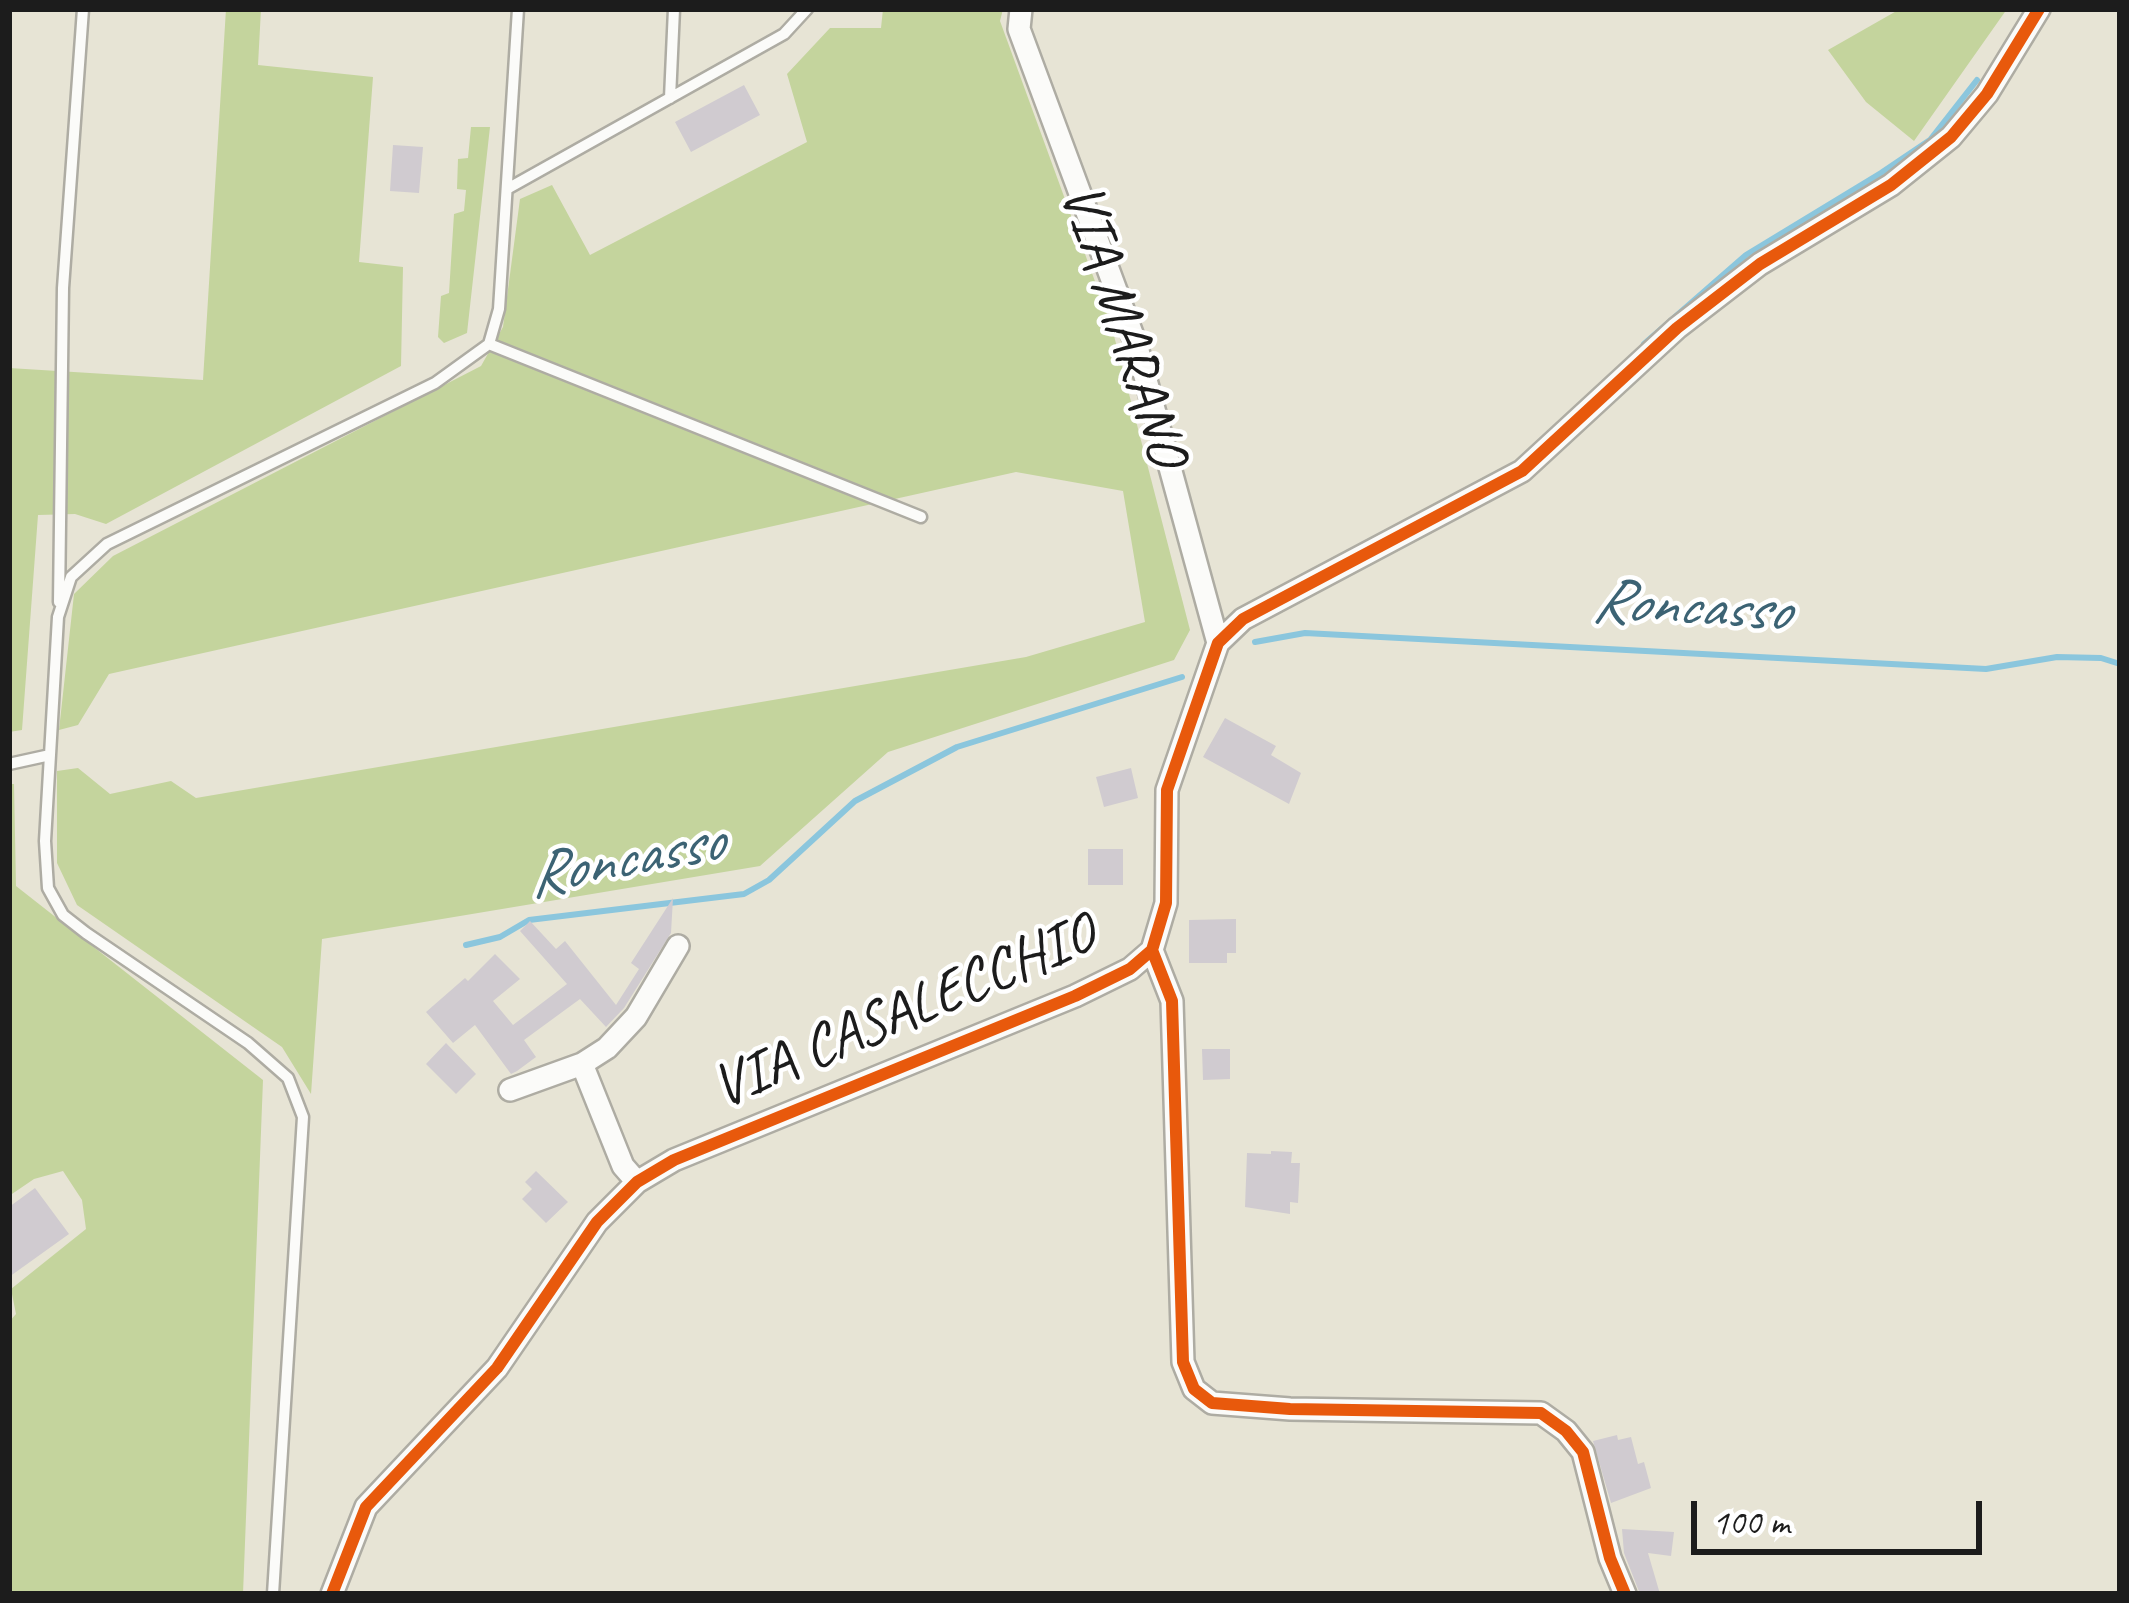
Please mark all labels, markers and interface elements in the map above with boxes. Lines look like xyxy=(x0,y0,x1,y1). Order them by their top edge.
street label: VIA MARANO xyxy=(1042,174,1202,476)
water label: Roncasso xyxy=(1590,565,1790,651)
water label: Roncasso xyxy=(521,805,729,917)
street label: VIA CASALECCHIO xyxy=(701,900,1107,1126)
scale bar xyxy=(1697,1477,1988,1551)
text: 100 m xyxy=(1712,1499,1789,1545)

